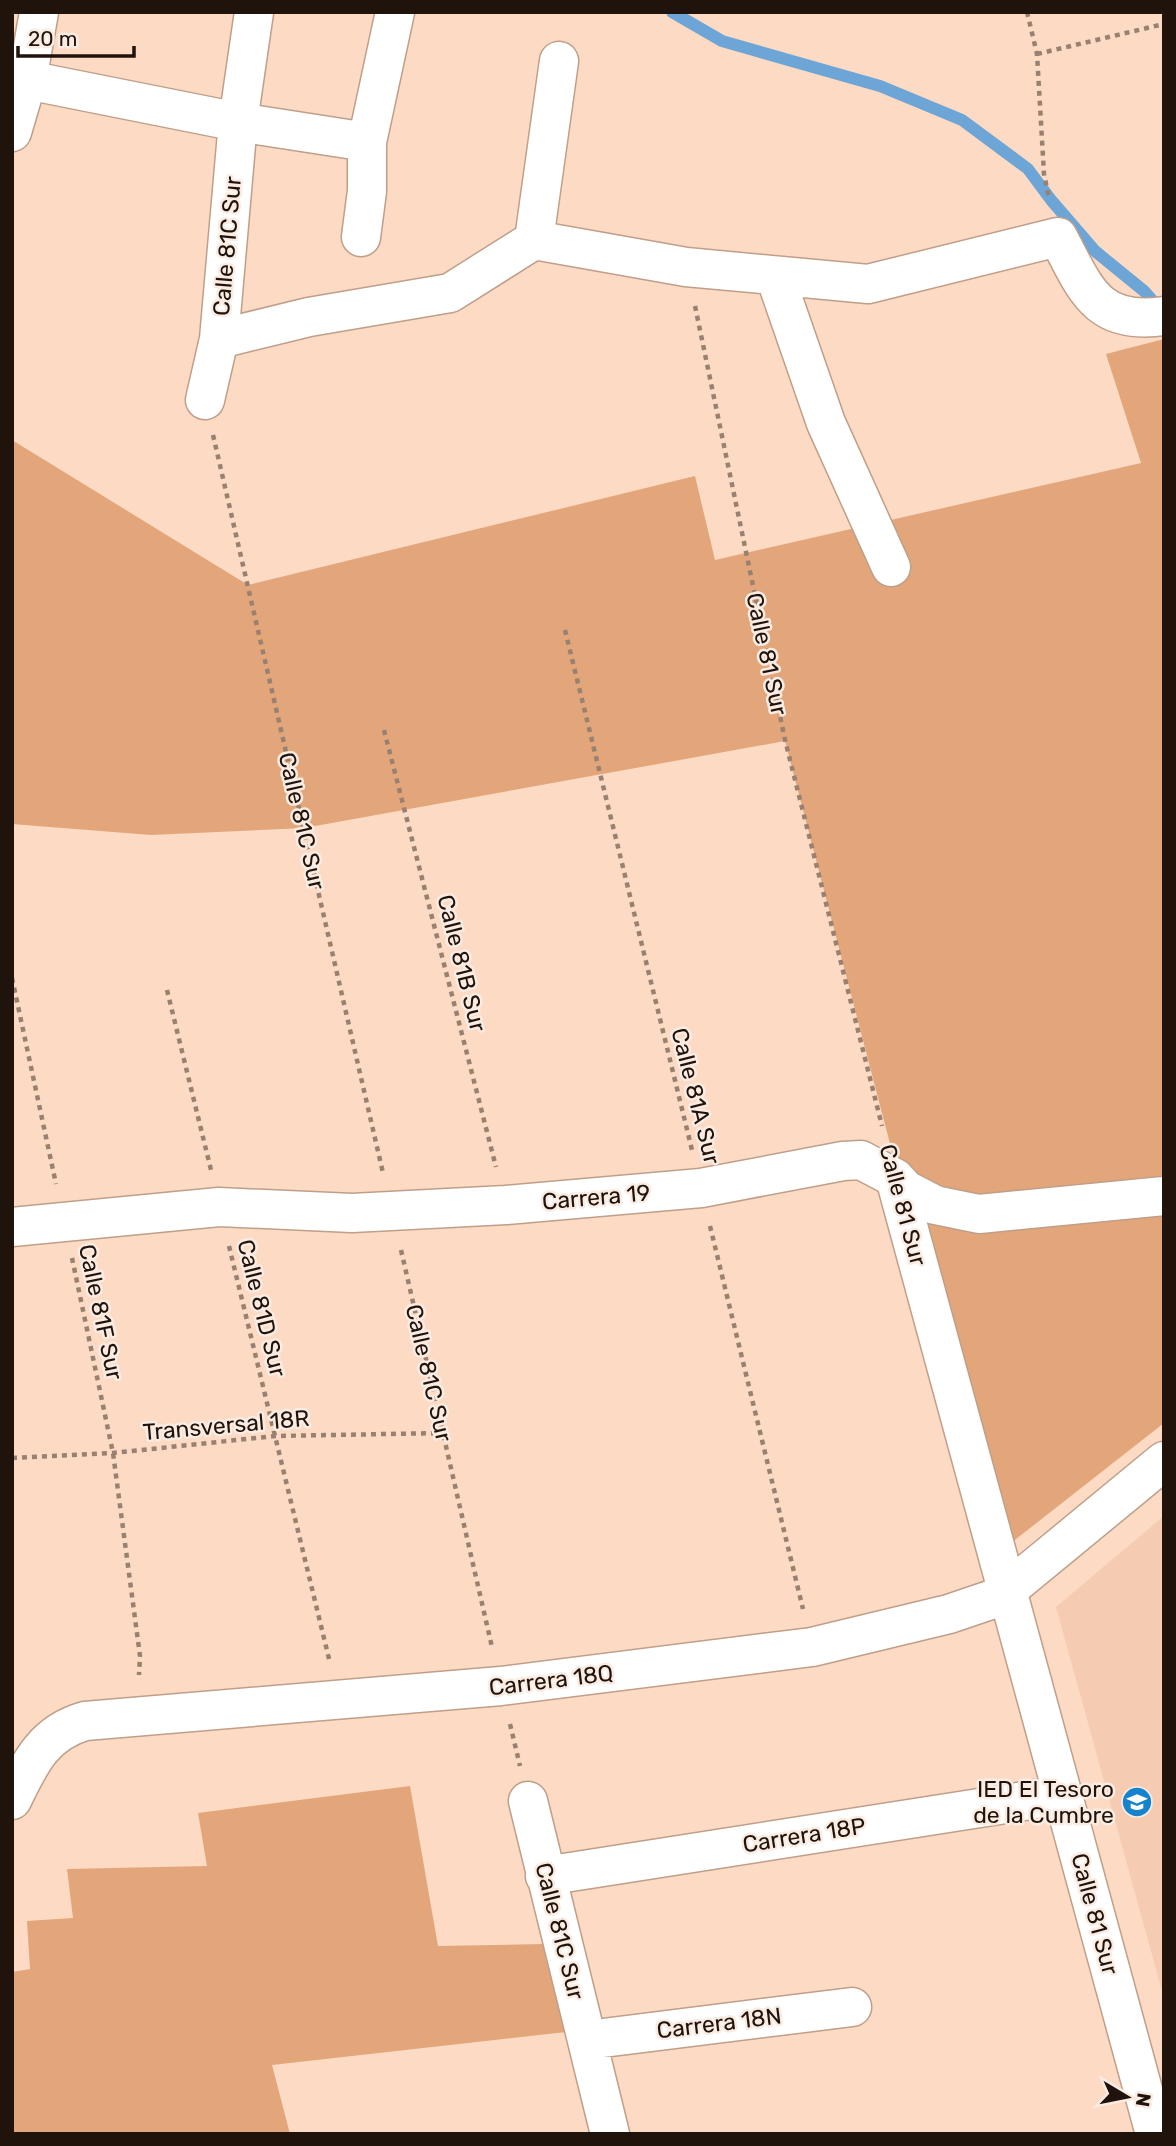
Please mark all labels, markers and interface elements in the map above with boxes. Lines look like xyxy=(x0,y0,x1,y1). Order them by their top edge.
scale bar xyxy=(18,14,133,58)
text: 20 m xyxy=(28,26,77,51)
street label: Calle 81C Sur xyxy=(207,175,247,317)
street label: Calle 81 Sur xyxy=(740,590,794,718)
street label: Calle 81C Sur xyxy=(273,750,331,893)
street label: Calle 81B Sur xyxy=(431,892,493,1035)
street label: Calle 81A Sur xyxy=(666,1025,727,1167)
street label: Calle 81 Sur xyxy=(873,1141,933,1269)
street label: Carrera 19 xyxy=(541,1178,651,1216)
street label: Calle 81D Sur xyxy=(231,1236,293,1380)
street label: Calle 81F Sur xyxy=(73,1242,129,1383)
street label: Calle 81C Sur xyxy=(400,1302,458,1445)
street label: Transversal 18R xyxy=(142,1404,310,1446)
street label: Carrera 18Q xyxy=(487,1658,615,1702)
place label: IED El Tesoro de la Cumbre xyxy=(973,1775,1114,1829)
school or university icon: IED El Tesoro de la Cumbre xyxy=(1120,1785,1154,1819)
street label: Carrera 18P xyxy=(740,1811,868,1859)
street label: Calle 81 Sur xyxy=(1065,1850,1125,1978)
street label: Calle 81C Sur xyxy=(529,1860,591,2003)
street label: Carrera 18N xyxy=(655,2001,783,2045)
north arrow xyxy=(1092,2062,1162,2132)
text: N xyxy=(1131,2091,1156,2109)

